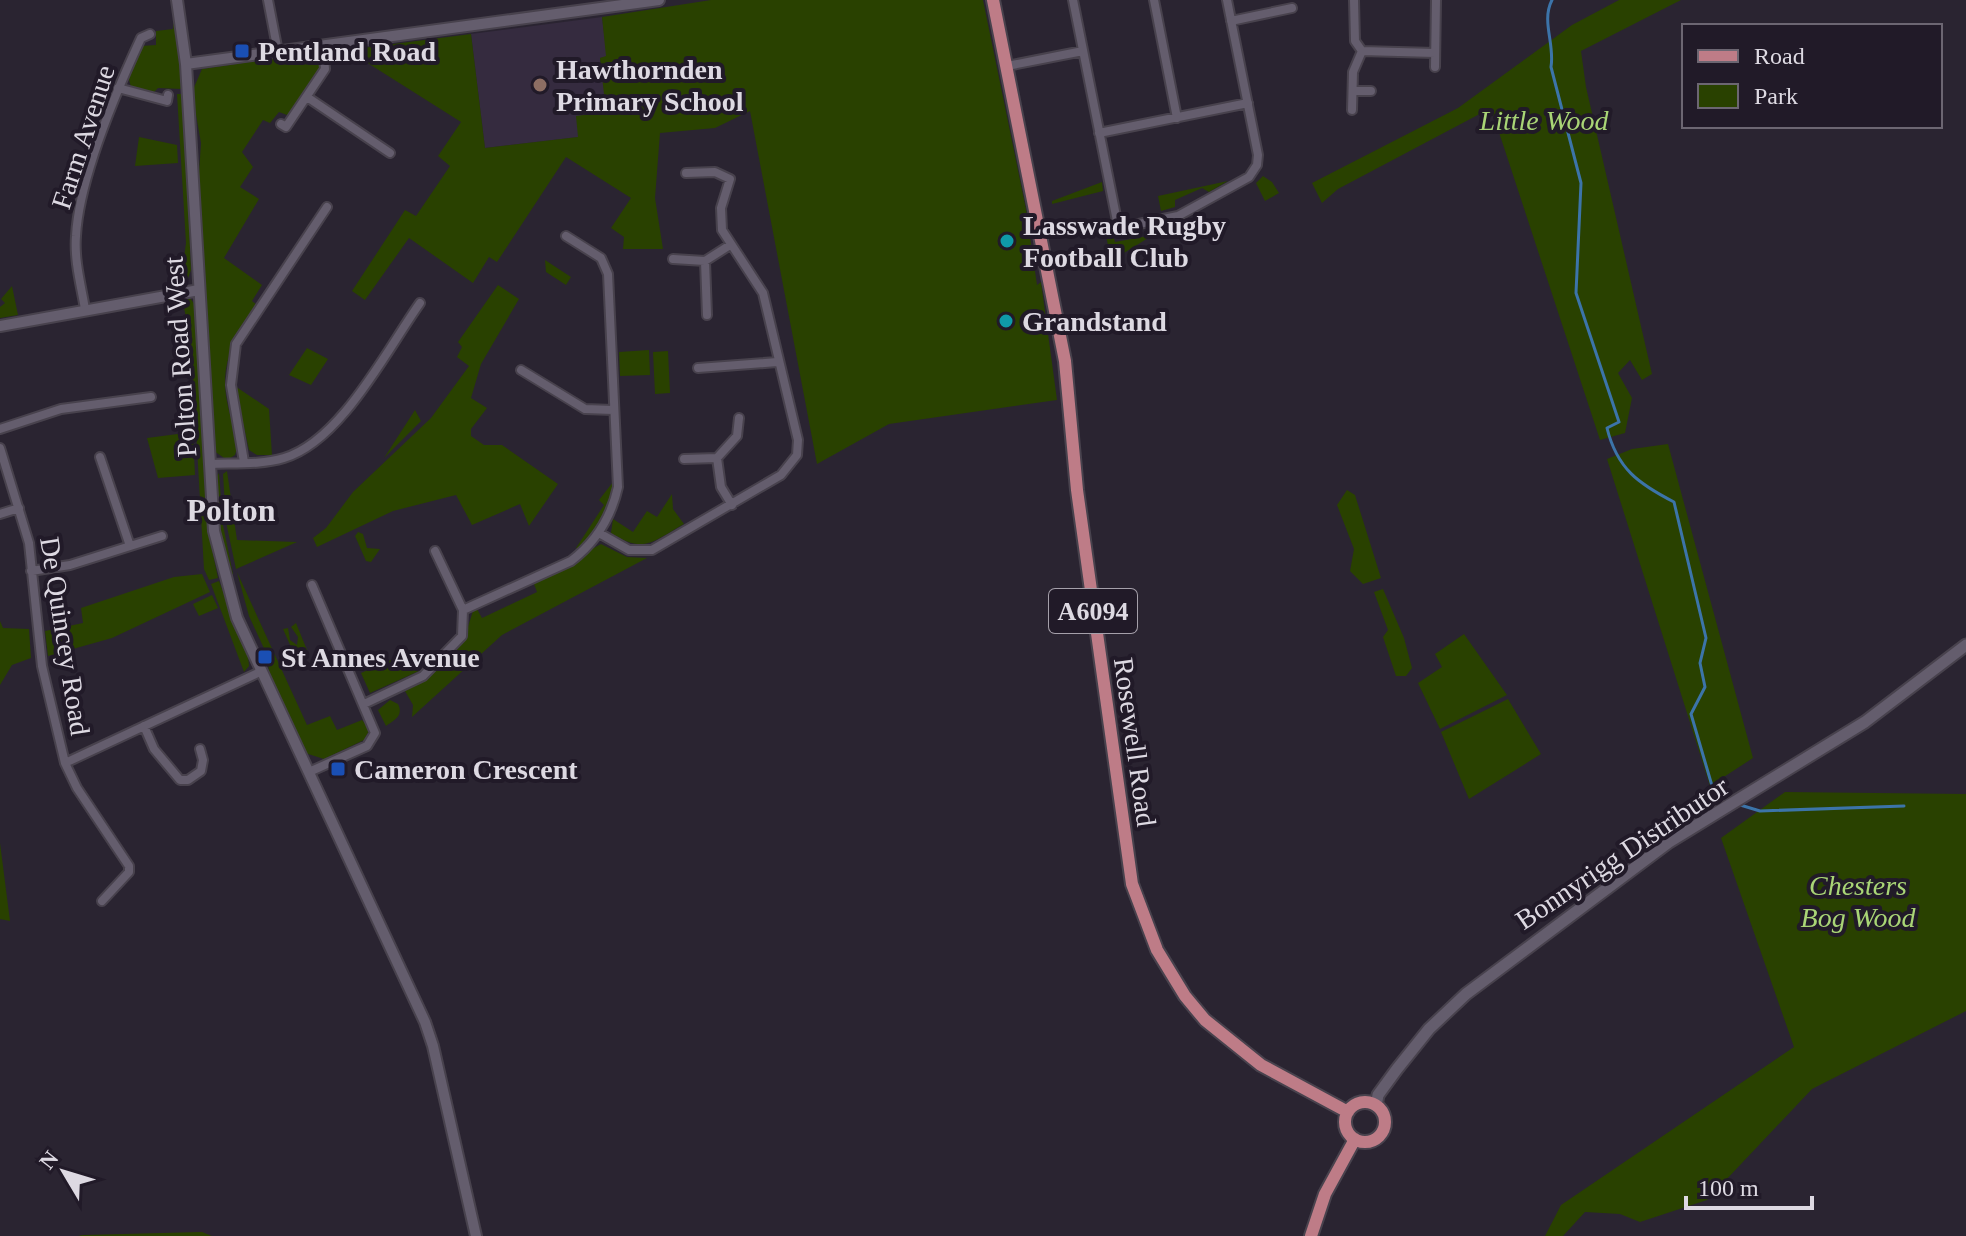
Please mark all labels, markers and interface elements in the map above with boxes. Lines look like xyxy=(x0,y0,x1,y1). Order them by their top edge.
legend xyxy=(1682,24,1942,128)
place label: Pentland Road xyxy=(258,36,437,67)
marker: Pentland Road xyxy=(233,42,251,60)
text: Road xyxy=(1754,43,1805,69)
place label: Hawthornden Primary School xyxy=(556,54,744,117)
street label: Farm Avenue xyxy=(45,61,121,213)
marker: Hawthornden Primary School xyxy=(531,76,549,94)
text: Park xyxy=(1754,83,1798,109)
park label: Little Wood xyxy=(1479,105,1609,136)
place label: Lasswade Rugby Football Club xyxy=(1023,210,1226,273)
marker: Lasswade Rugby Football Club xyxy=(998,232,1016,250)
street label: Polton Road West xyxy=(158,255,202,458)
place label: Grandstand xyxy=(1022,306,1167,337)
marker: Grandstand xyxy=(997,312,1015,330)
district label: Polton xyxy=(187,492,276,528)
street label: De Quincey Road xyxy=(34,535,96,737)
road number: A6094 xyxy=(1049,589,1137,633)
place label: St Annes Avenue xyxy=(281,642,480,673)
marker: St Annes Avenue xyxy=(256,648,274,666)
street label: Rosewell Road xyxy=(1108,656,1162,828)
place label: Cameron Crescent xyxy=(354,754,578,785)
marker: Cameron Crescent xyxy=(329,760,347,778)
street label: Bonnyrigg Distributor xyxy=(1510,770,1735,936)
park label: Chesters Bog Wood xyxy=(1801,870,1916,933)
north arrow xyxy=(24,1132,104,1212)
text: N xyxy=(34,1146,63,1174)
scale bar xyxy=(1686,1160,1812,1210)
text: 100 m xyxy=(1698,1175,1759,1201)

